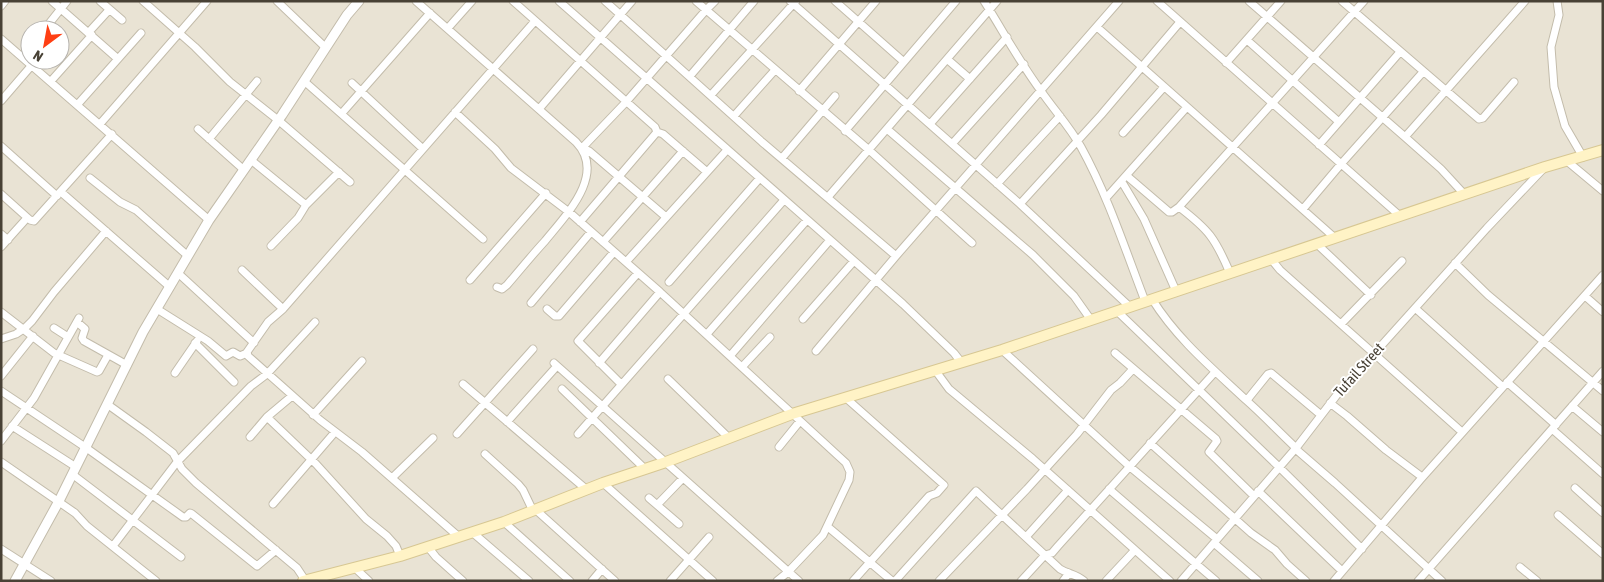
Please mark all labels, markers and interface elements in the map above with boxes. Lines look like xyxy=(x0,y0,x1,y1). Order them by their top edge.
north arrow xyxy=(20,20,70,70)
text: N xyxy=(30,47,46,65)
street label: Tufail Street xyxy=(1330,339,1387,400)

